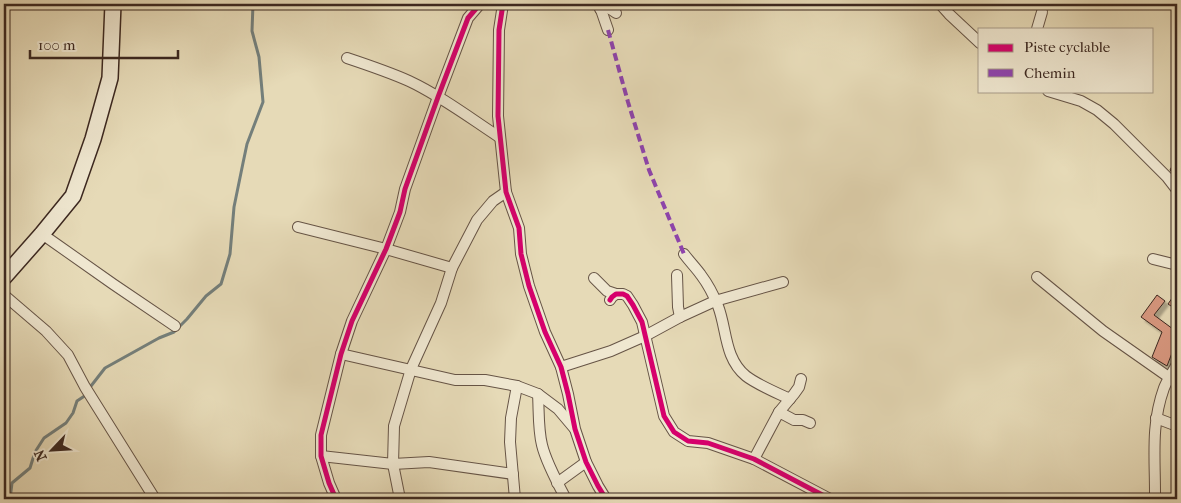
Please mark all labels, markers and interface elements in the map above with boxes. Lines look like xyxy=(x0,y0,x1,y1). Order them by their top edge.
scale bar xyxy=(30,28,178,60)
legend xyxy=(978,28,1154,92)
text: 100 m xyxy=(38,36,76,54)
text: Piste cyclable xyxy=(1024,38,1111,56)
text: Chemin xyxy=(1024,64,1076,82)
north arrow xyxy=(28,426,78,476)
text: N xyxy=(31,447,51,464)

